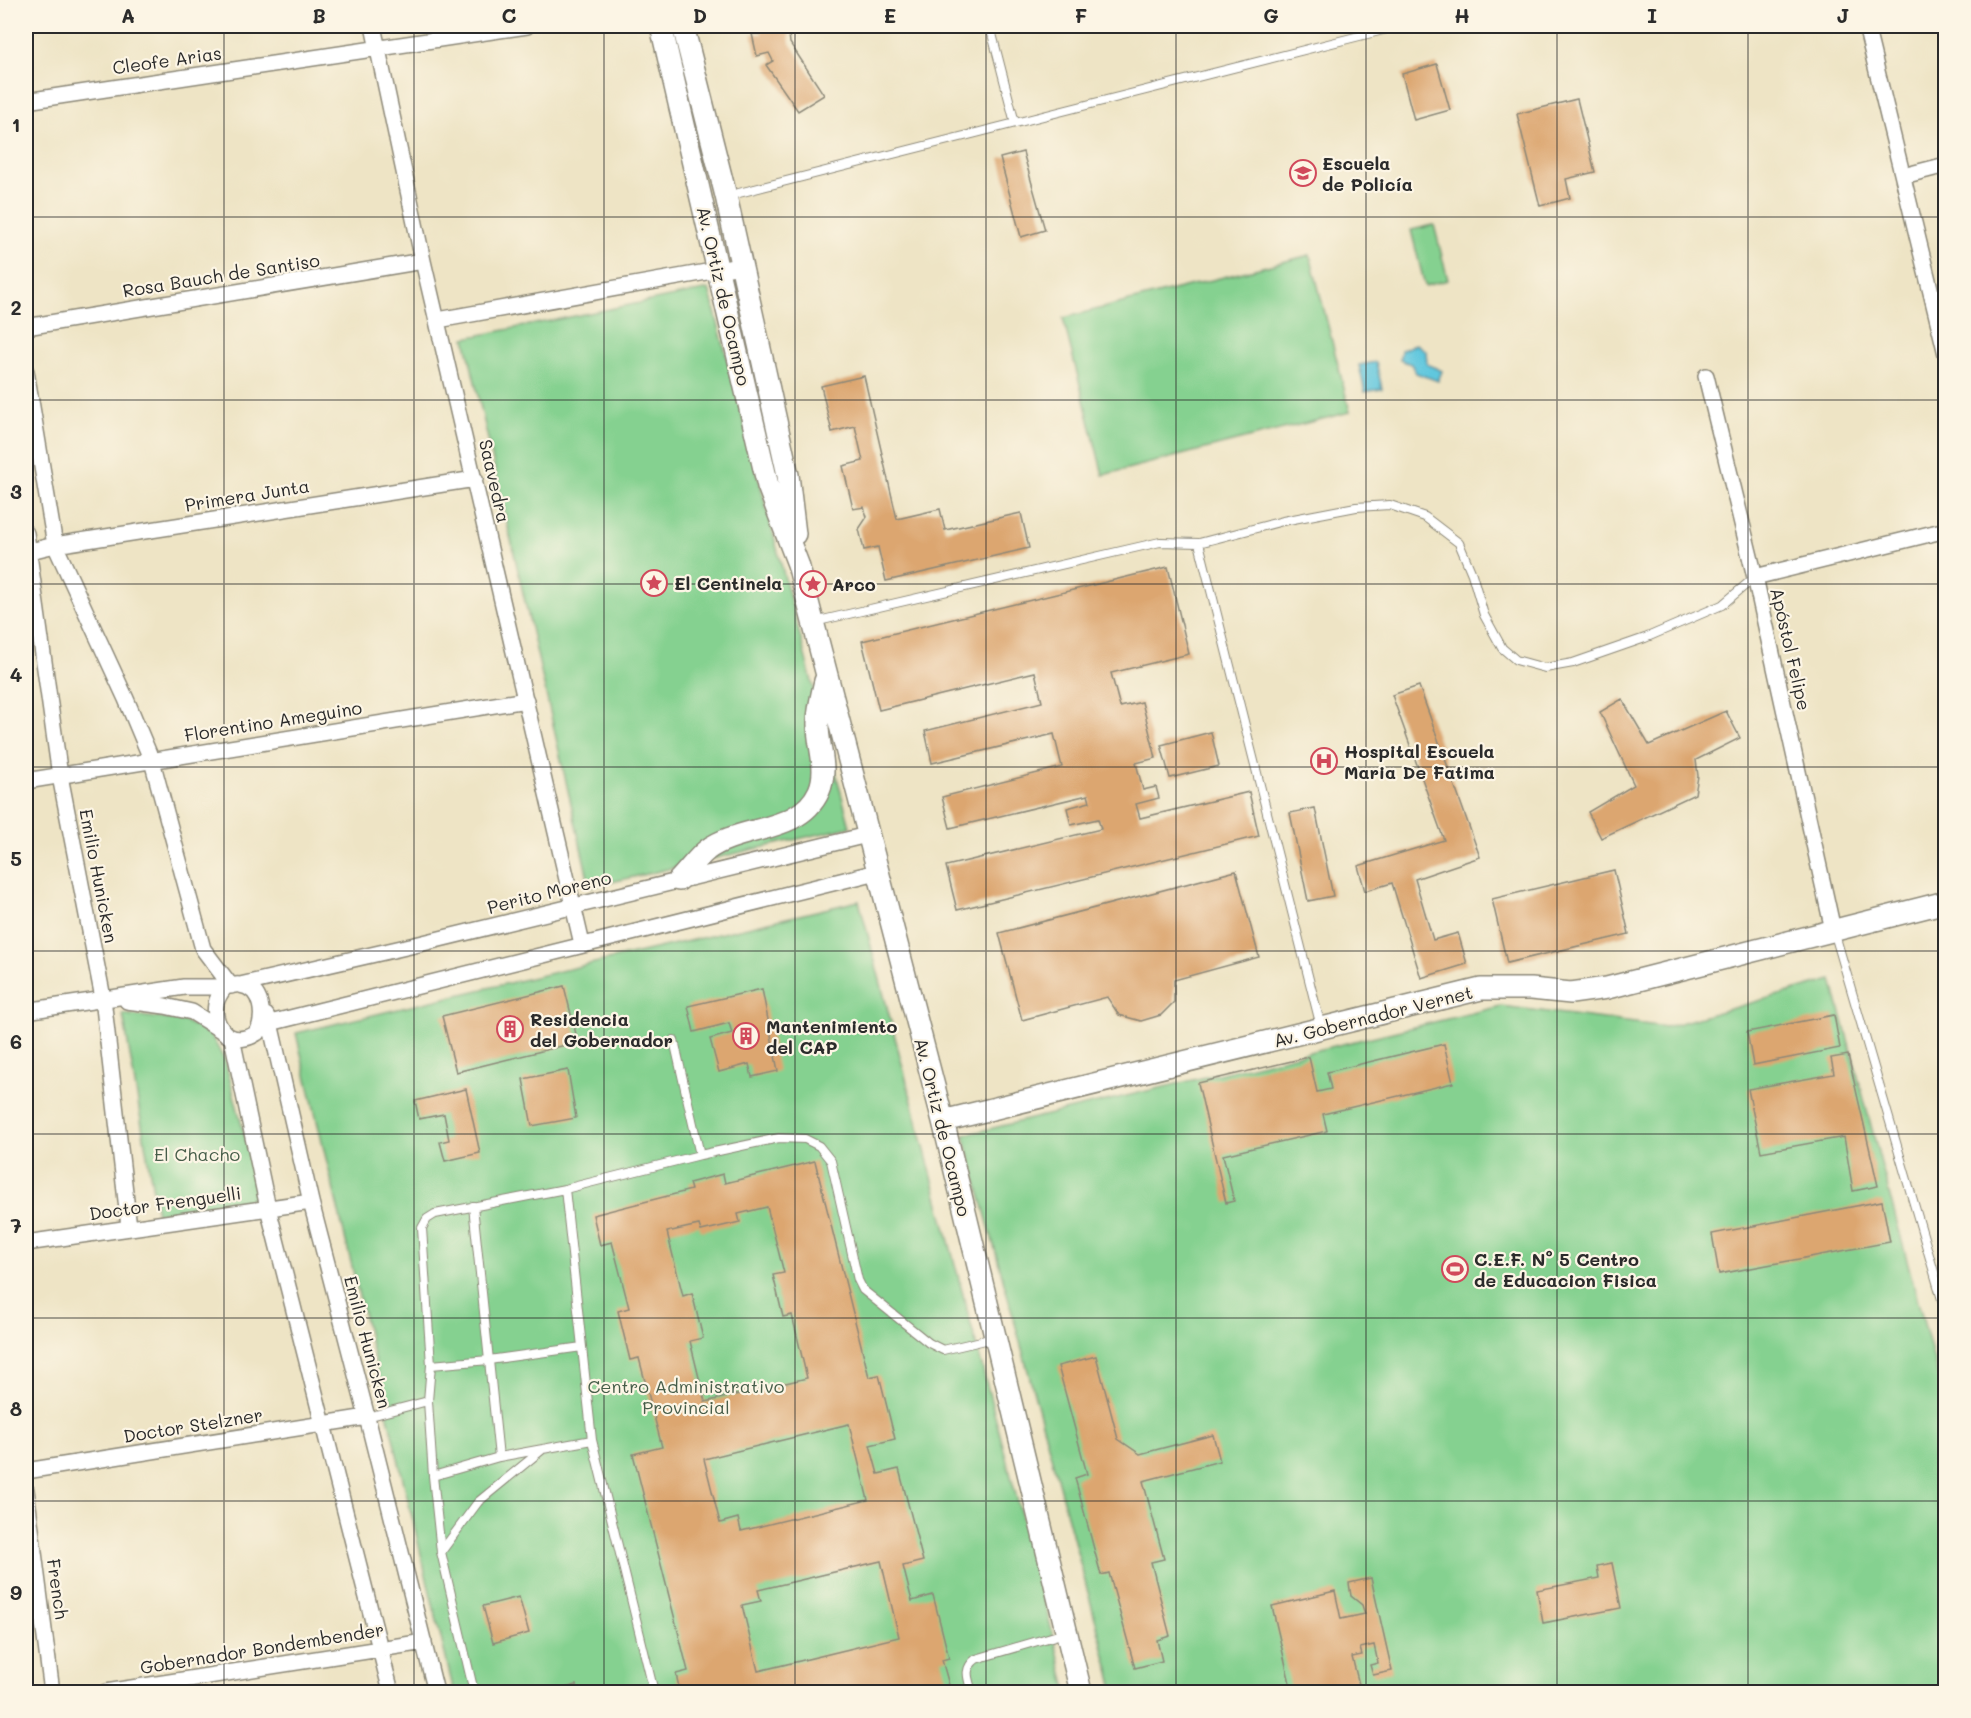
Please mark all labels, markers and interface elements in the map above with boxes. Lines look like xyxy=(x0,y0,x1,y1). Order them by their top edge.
text: A xyxy=(121,2,135,28)
text: B xyxy=(312,2,326,28)
text: C xyxy=(502,2,517,28)
text: D xyxy=(693,2,707,28)
text: E xyxy=(884,2,896,28)
text: F xyxy=(1075,2,1088,28)
text: G xyxy=(1263,2,1279,28)
text: H xyxy=(1454,2,1470,28)
text: I xyxy=(1647,2,1657,28)
text: J xyxy=(1836,2,1850,28)
street label: Cleofe Arias xyxy=(111,40,223,80)
text: 1 xyxy=(12,111,20,137)
place label: Escuela de Policía xyxy=(1322,151,1413,196)
school or university icon: Escuela de Policía xyxy=(1288,158,1318,188)
street label: Av. Ortiz de Ocampo xyxy=(692,204,756,388)
street label: Rosa Bauch de Santiso xyxy=(121,248,322,302)
text: 2 xyxy=(10,294,22,320)
street label: Saavedra xyxy=(474,437,516,525)
street label: Primera Junta xyxy=(183,473,311,517)
text: 3 xyxy=(10,478,22,504)
place icon: El Centinela xyxy=(639,568,669,598)
place icon: Arco xyxy=(798,569,828,599)
place label: El Centinela xyxy=(674,571,782,595)
place label: Arco xyxy=(832,572,876,596)
street label: Apóstol Felipe xyxy=(1765,585,1817,713)
text: 4 xyxy=(10,661,23,687)
street label: Florentino Ameguino xyxy=(182,695,364,747)
place label: Hospital Escuela Maria De Fatima xyxy=(1344,739,1495,784)
hospital icon: Hospital Escuela Maria De Fatima xyxy=(1309,746,1339,776)
street label: Emilio Hunicken xyxy=(74,807,124,945)
text: 5 xyxy=(10,845,22,871)
street label: Perito Moreno xyxy=(485,865,614,919)
street label: Av. Gobernador Vernet xyxy=(1271,980,1475,1052)
place label: Residencia del Gobernador xyxy=(530,1007,673,1052)
building icon: Residencia del Gobernador xyxy=(495,1014,525,1044)
place label: Mantenimiento del CAP xyxy=(766,1014,898,1059)
building icon: Mantenimiento del CAP xyxy=(731,1021,761,1051)
text: 6 xyxy=(10,1028,22,1054)
street label: Av. Ortiz de Ocampo xyxy=(909,1035,977,1219)
park label: El Chacho xyxy=(154,1142,240,1166)
street label: Doctor Frenguelli xyxy=(87,1180,243,1226)
text: 7 xyxy=(10,1212,22,1238)
place label: C.E.F. N° 5 Centro de Educacion Fisica xyxy=(1474,1247,1657,1292)
sports icon: C.E.F. N° 5 Centro de Educacion Fisica xyxy=(1440,1254,1470,1284)
street label: Emilio Hunicken xyxy=(339,1273,397,1411)
park label: Centro Administrativo Provincial xyxy=(587,1374,785,1419)
text: 8 xyxy=(10,1395,22,1421)
street label: Doctor Stelzner xyxy=(122,1402,264,1448)
street label: French xyxy=(42,1557,74,1621)
text: 9 xyxy=(10,1579,22,1605)
street label: Gobernador Bondembender xyxy=(138,1617,386,1679)

